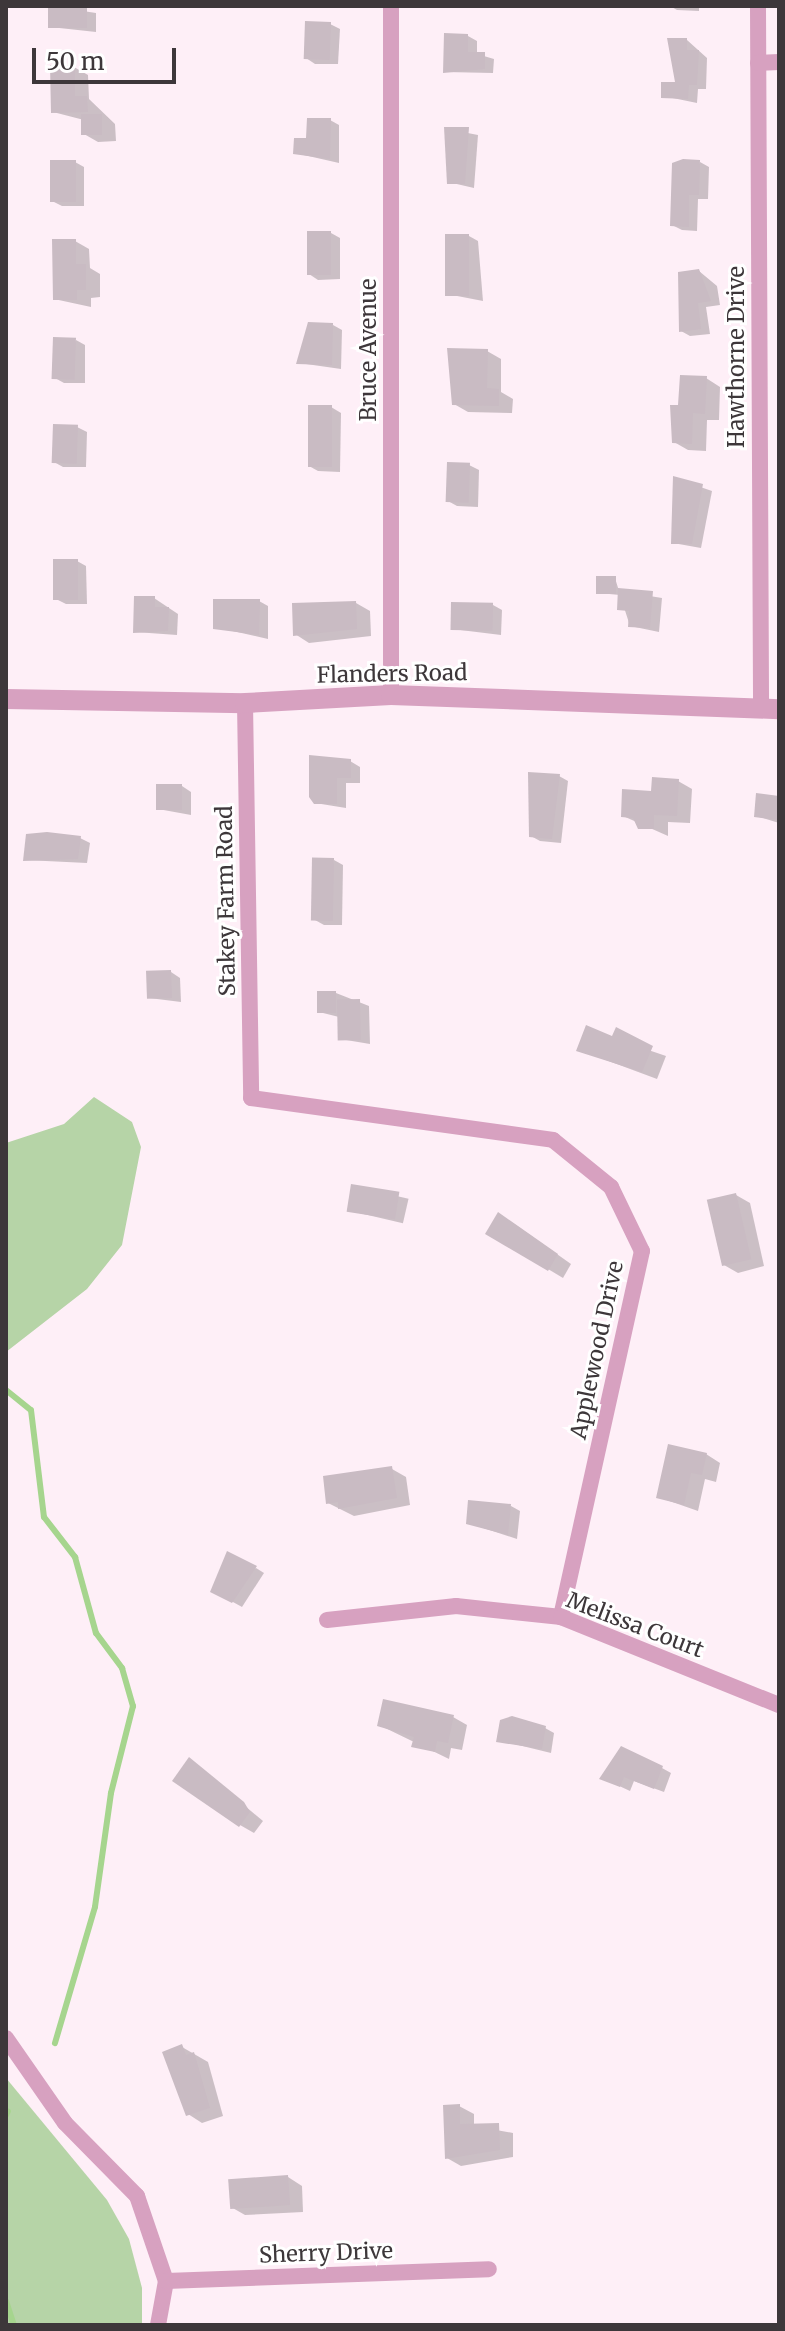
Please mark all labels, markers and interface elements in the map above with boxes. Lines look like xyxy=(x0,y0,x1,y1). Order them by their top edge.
scale bar xyxy=(36,32,180,82)
text: 50 m xyxy=(46,46,105,77)
street label: Hawthorne Drive xyxy=(724,266,750,448)
street label: Bruce Avenue xyxy=(356,278,382,422)
street label: Flanders Road xyxy=(316,659,468,689)
street label: Stakey Farm Road xyxy=(211,805,241,997)
street label: Applewood Drive xyxy=(565,1259,629,1441)
street label: Melissa Court xyxy=(563,1587,707,1663)
street label: Sherry Drive xyxy=(258,2237,394,2269)

